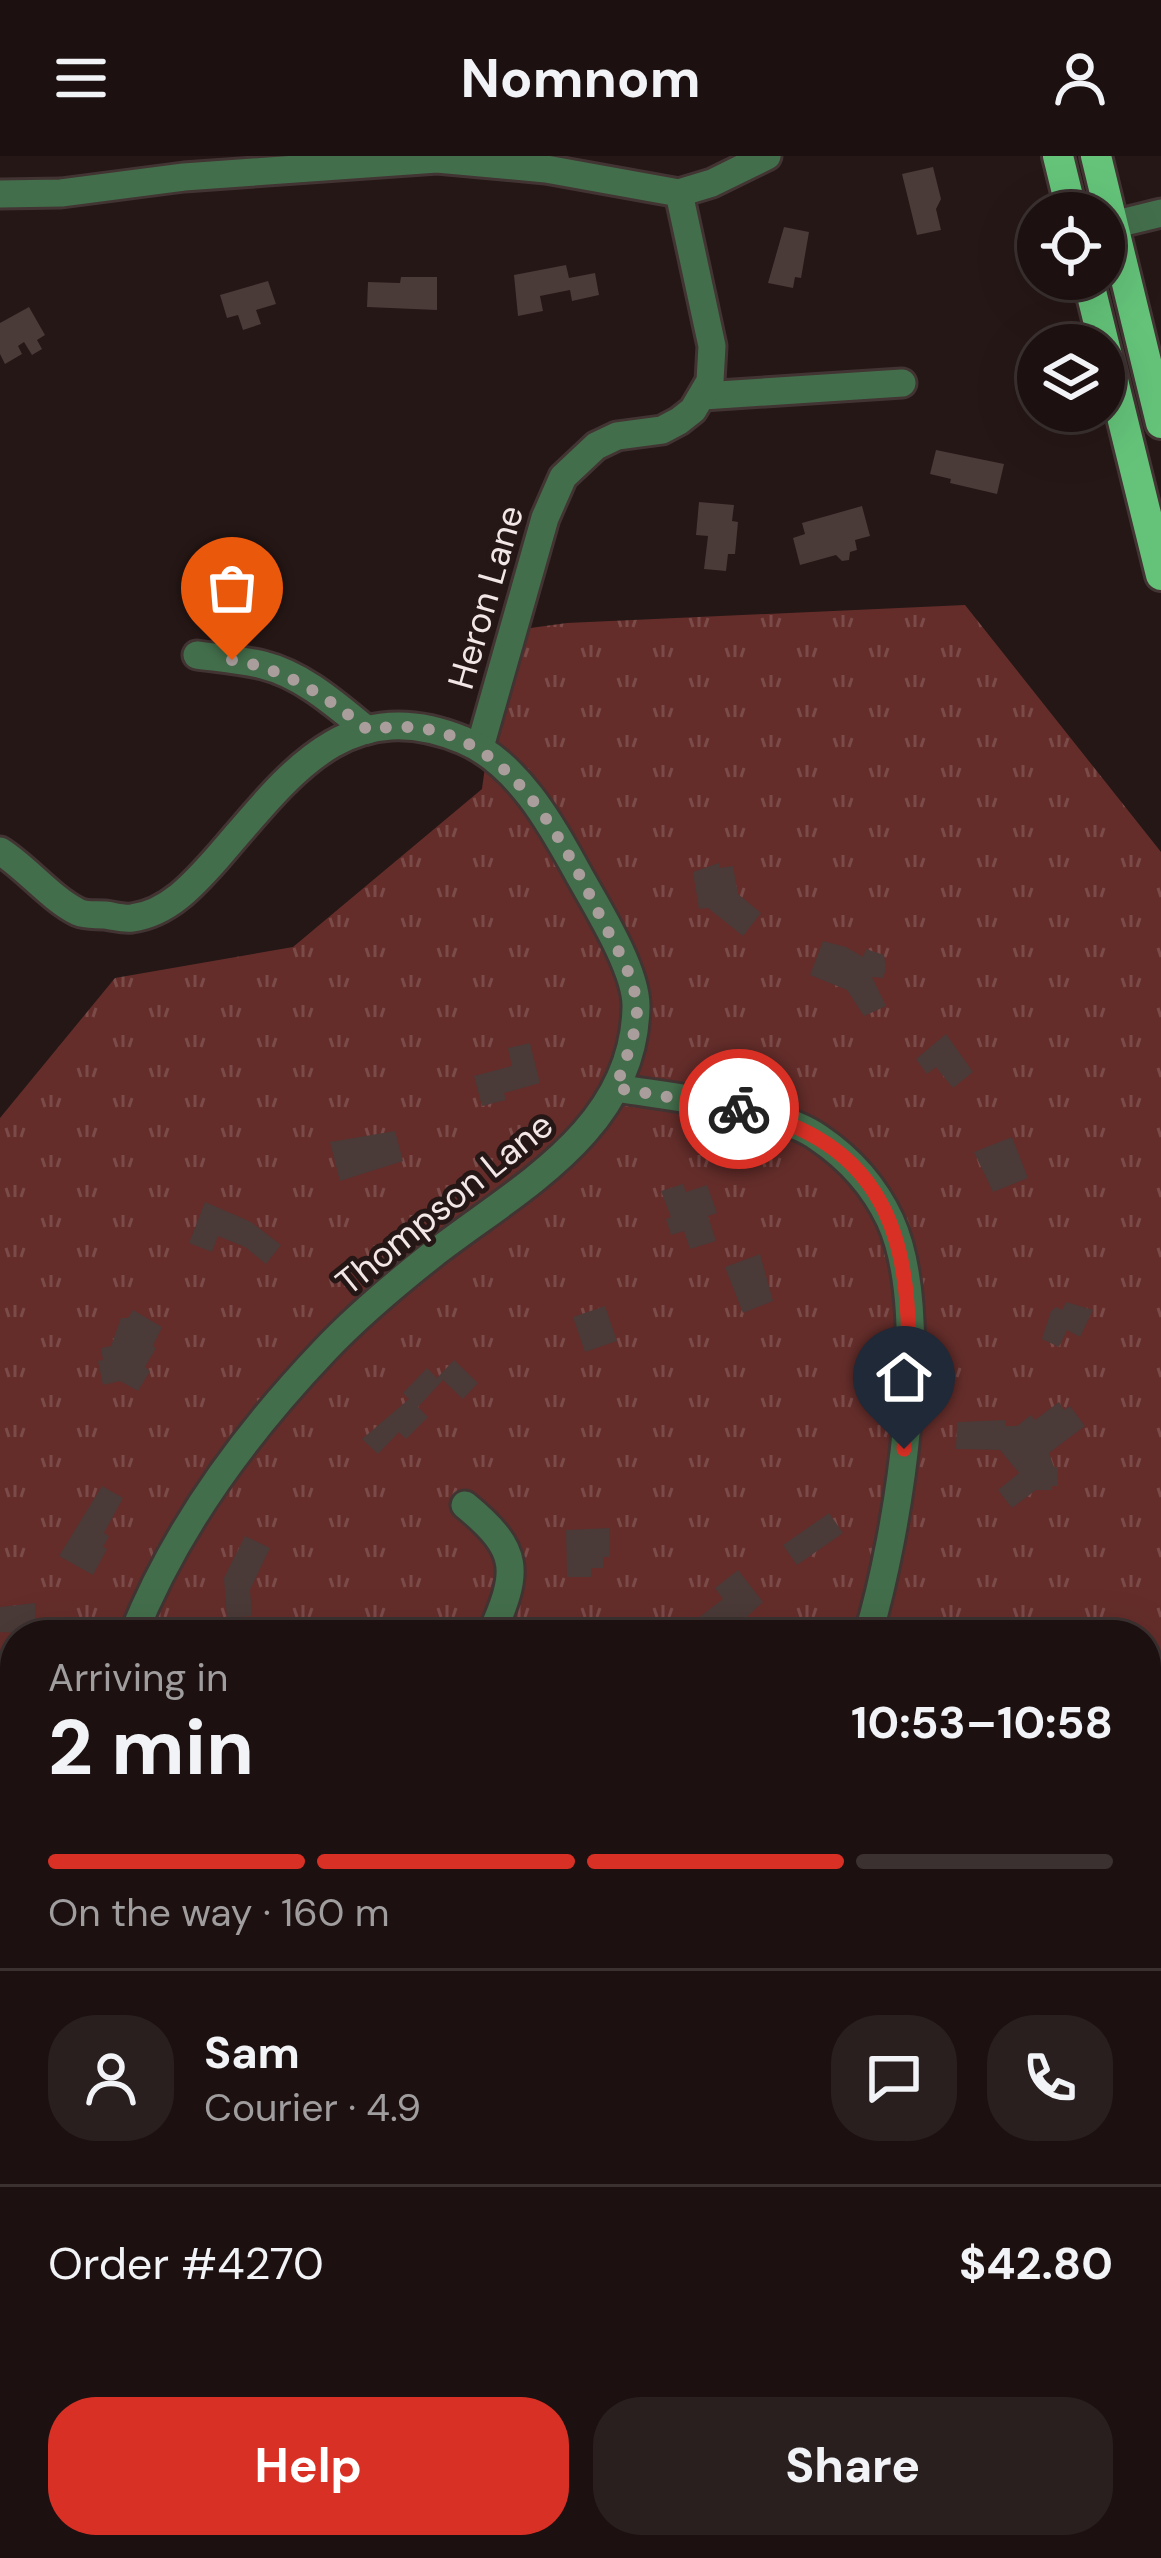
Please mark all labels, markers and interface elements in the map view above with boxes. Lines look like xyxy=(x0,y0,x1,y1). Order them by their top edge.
text: Nomnom xyxy=(460,43,701,114)
icon: menu xyxy=(48,45,114,111)
icon: person xyxy=(1047,45,1113,111)
map controls xyxy=(1017,192,1125,432)
button: locate xyxy=(1017,192,1125,300)
button: layers xyxy=(1017,324,1125,432)
street label: Heron Lane xyxy=(437,500,534,694)
pin xyxy=(181,537,283,660)
icon: bag xyxy=(199,555,265,621)
courier xyxy=(679,1049,799,1169)
icon: bike xyxy=(706,1076,772,1142)
street label: Thompson Lane xyxy=(326,1101,563,1305)
pin xyxy=(853,1326,955,1449)
icon: home xyxy=(871,1344,937,1410)
text: Arriving in xyxy=(48,1652,228,1703)
text: 10:53–10:58 xyxy=(851,1693,1113,1752)
text: 2 min xyxy=(48,1697,254,1798)
text: On the way · 160 m xyxy=(48,1887,389,1938)
button: person xyxy=(48,2015,174,2141)
button: chat xyxy=(831,2015,957,2141)
button: phone xyxy=(987,2015,1113,2141)
text: Sam xyxy=(204,2023,300,2082)
text: Courier · 4.9 xyxy=(204,2082,421,2133)
text: Order #4270 xyxy=(48,2234,324,2293)
text: $42.80 xyxy=(959,2234,1113,2293)
button: Help xyxy=(48,2397,569,2535)
button: Share xyxy=(593,2397,1113,2535)

